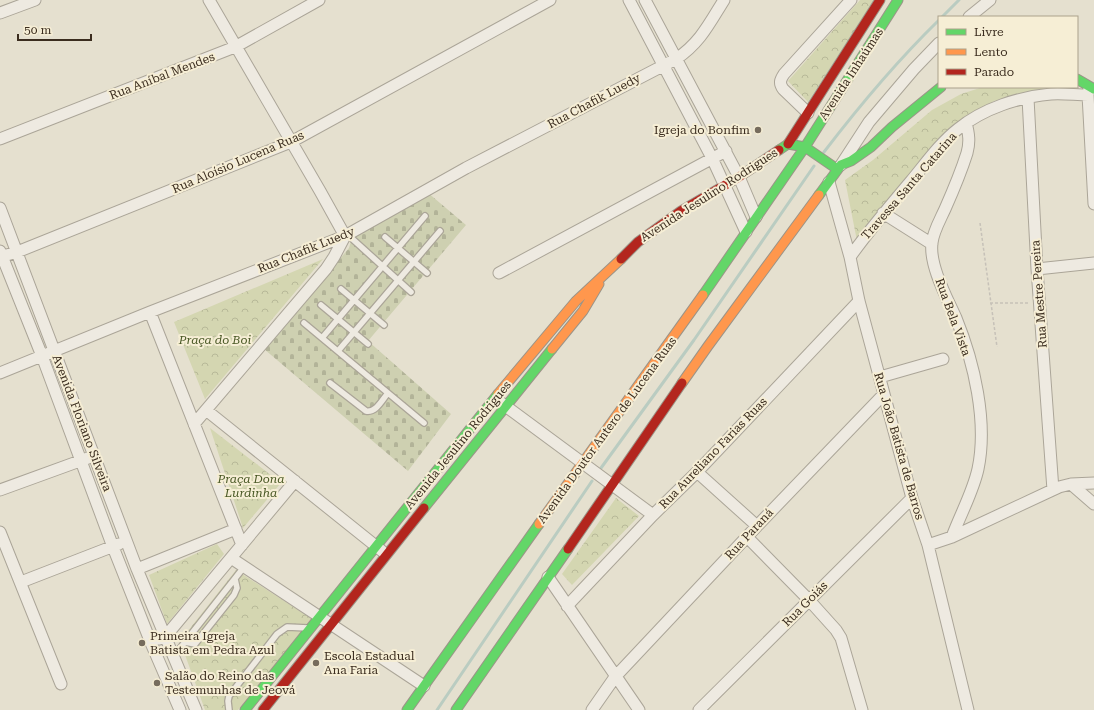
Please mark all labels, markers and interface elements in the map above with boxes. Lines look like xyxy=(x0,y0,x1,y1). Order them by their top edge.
scale bar xyxy=(18,16,91,42)
legend xyxy=(938,16,1078,88)
text: 50 m xyxy=(24,23,51,37)
street label: Avenida Inhaúmas xyxy=(816,25,886,123)
text: Livre xyxy=(974,25,1004,39)
text: Lento xyxy=(974,45,1008,59)
street label: Rua Aníbal Mendes xyxy=(107,49,217,103)
text: Parado xyxy=(974,65,1014,79)
street label: Rua Chafik Luedy xyxy=(545,70,644,131)
place label: Igreja do Bonfim xyxy=(654,123,750,137)
marker: Igreja do Bonfim xyxy=(753,125,763,135)
street label: Rua Aloísio Lucena Ruas xyxy=(170,128,306,196)
street label: Travessa Santa Catarina xyxy=(859,129,960,243)
street label: Avenida Jesulino Rodrigues xyxy=(638,145,780,245)
street label: Rua Chafik Luedy xyxy=(256,224,357,276)
street label: Rua Mestre Pereira xyxy=(1028,239,1050,348)
street label: Rua Bela Vista xyxy=(932,276,974,358)
park label: Praça do Boi xyxy=(178,333,251,347)
street label: Avenida Doutor Antero de Lucena Ruas xyxy=(535,334,680,526)
street label: Avenida Floriano Silveira xyxy=(49,353,115,494)
street label: Rua João Batista de Barros xyxy=(871,371,927,522)
street label: Avenida Jesulino Rodrigues xyxy=(402,378,514,512)
street label: Rua Aureliano Farias Ruas xyxy=(656,394,770,512)
park label: Praça Dona Lurdinha xyxy=(216,472,285,500)
street label: Rua Paraná xyxy=(722,505,776,562)
street label: Rua Goiás xyxy=(780,578,831,629)
place label: Primeira Igreja Batista em Pedra Azul xyxy=(150,629,275,657)
marker: Primeira Igreja Batista em Pedra Azul xyxy=(137,638,147,648)
place label: Escola Estadual Ana Faria xyxy=(324,649,415,677)
marker: Escola Estadual Ana Faria xyxy=(311,658,321,668)
place label: Salão do Reino das Testemunhas de Jeová xyxy=(165,669,296,697)
marker: Salão do Reino das Testemunhas de Jeová xyxy=(152,678,162,688)

